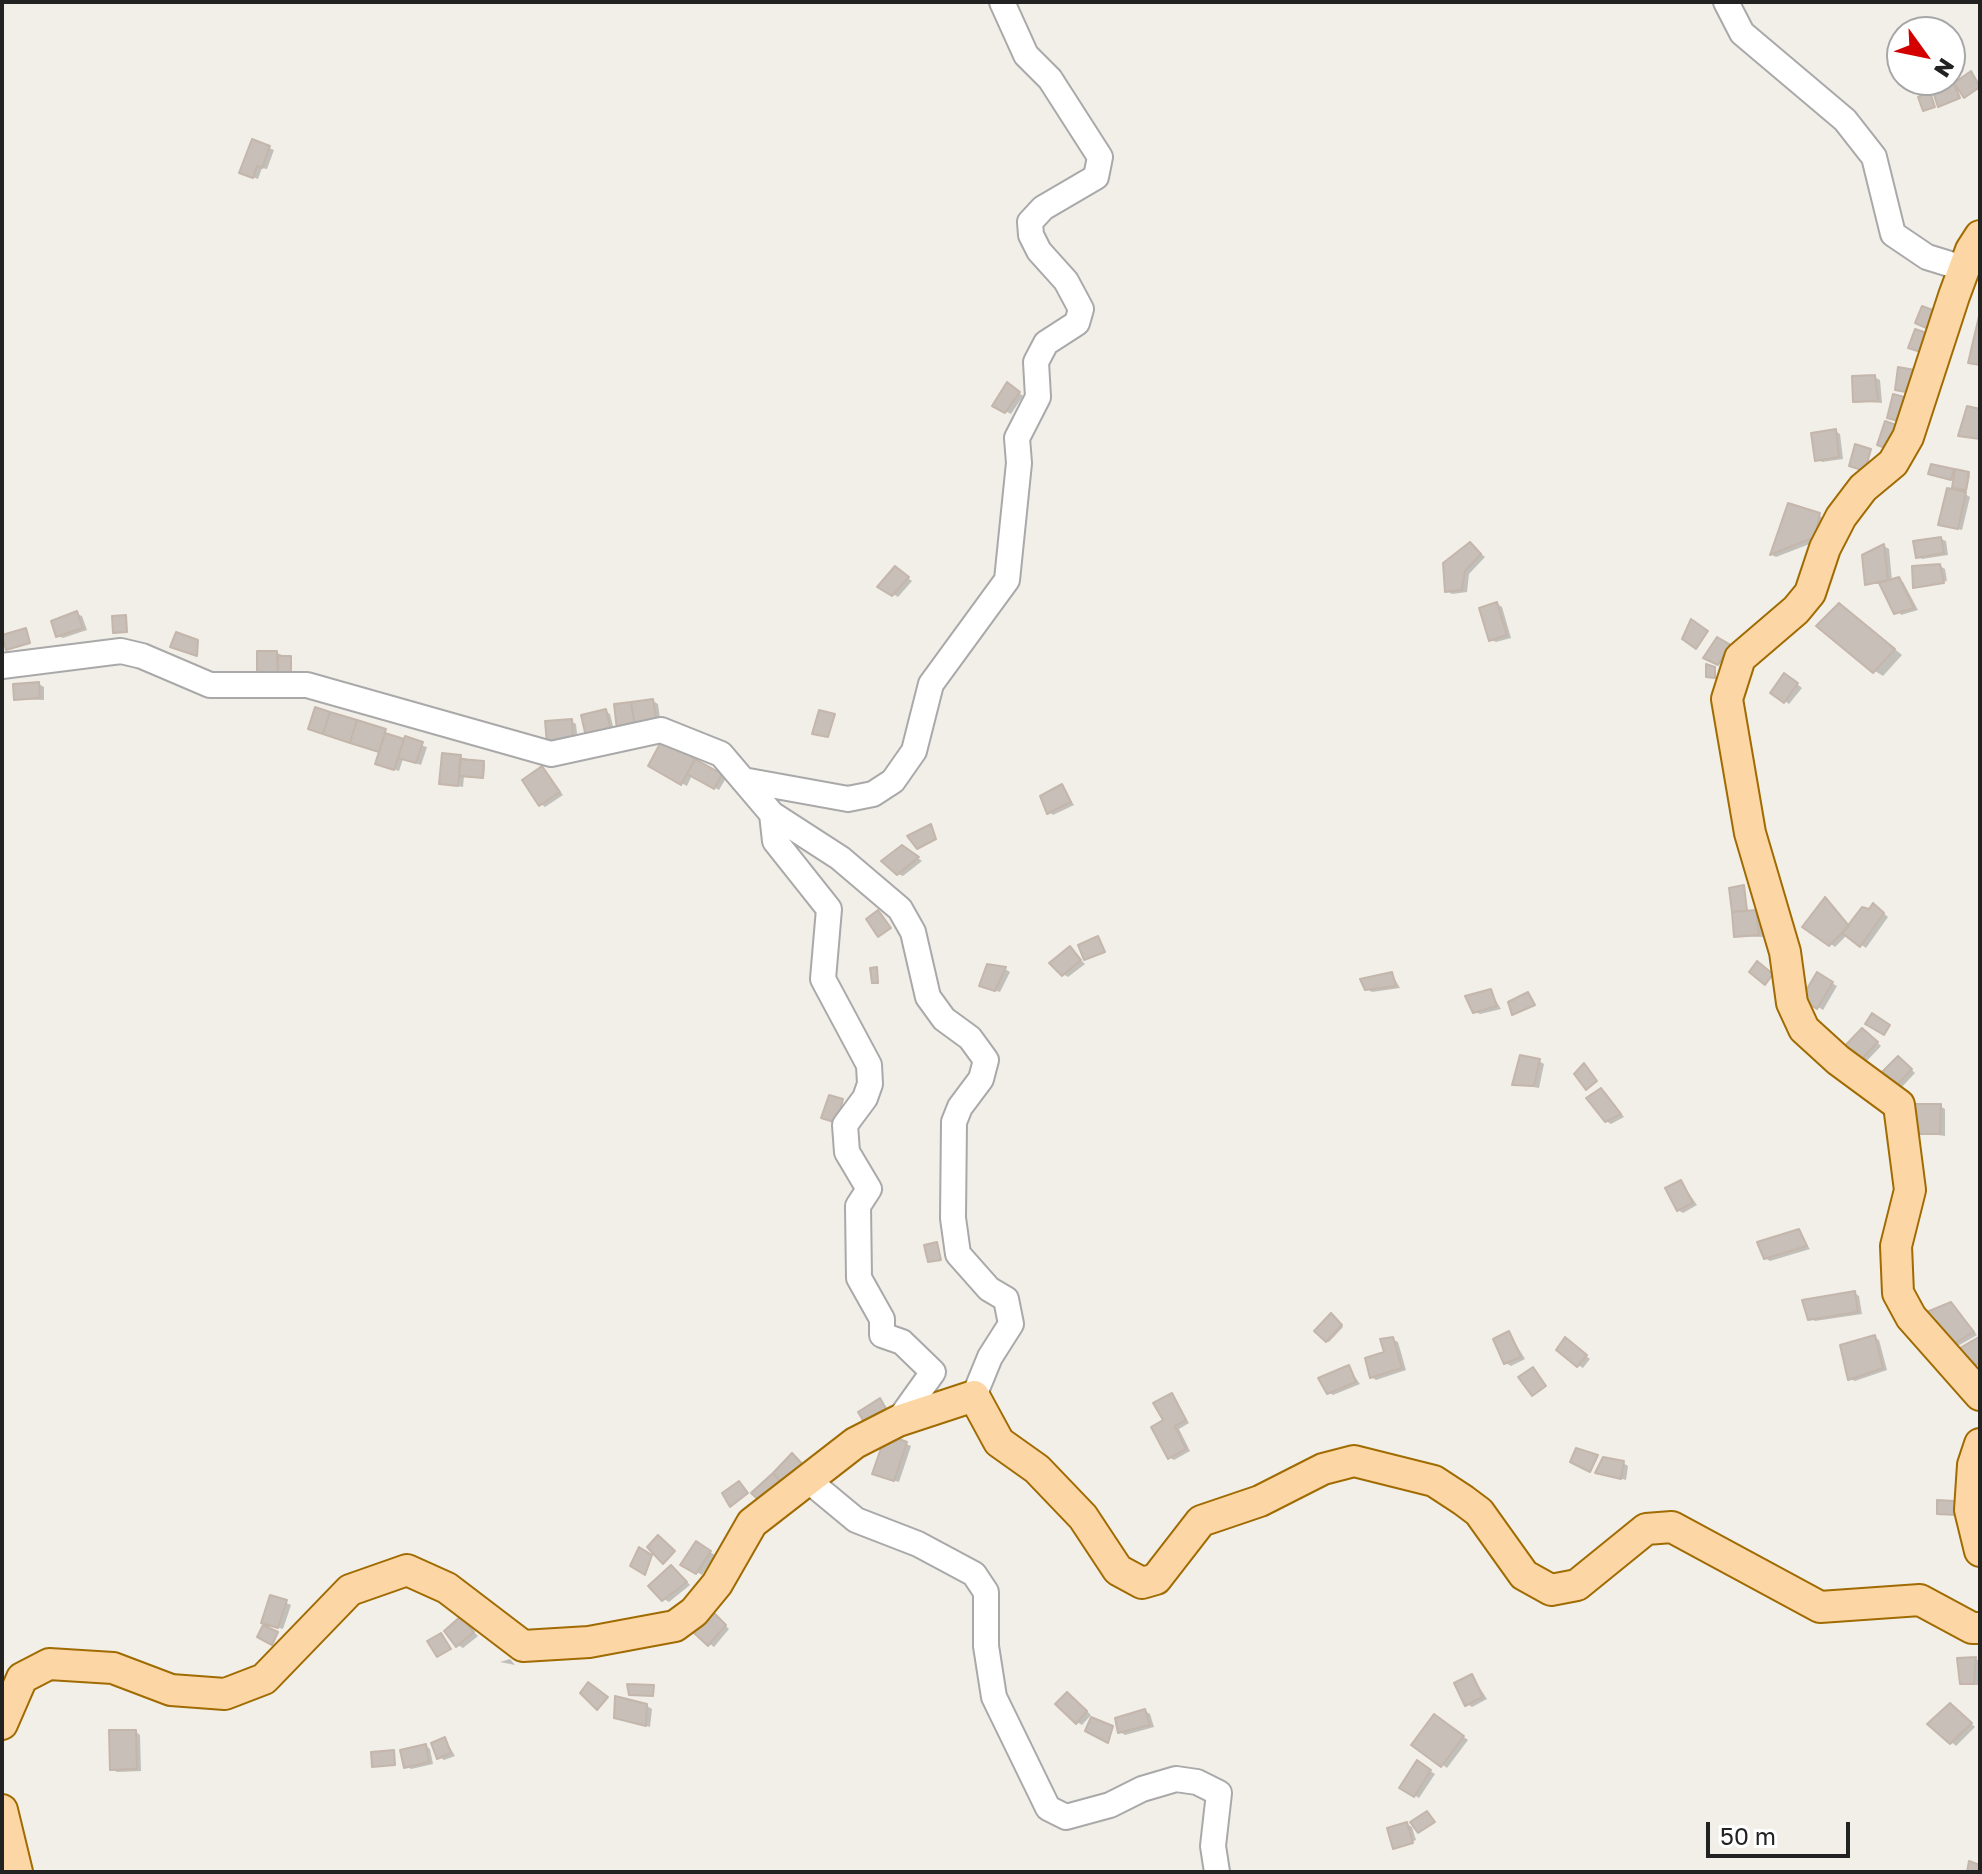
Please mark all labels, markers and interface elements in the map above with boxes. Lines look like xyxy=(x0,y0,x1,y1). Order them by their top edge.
north arrow xyxy=(1886,16,1966,96)
text: N xyxy=(1929,54,1961,83)
scale bar xyxy=(1710,1806,1854,1856)
text: 50 m xyxy=(1720,1821,1776,1850)

